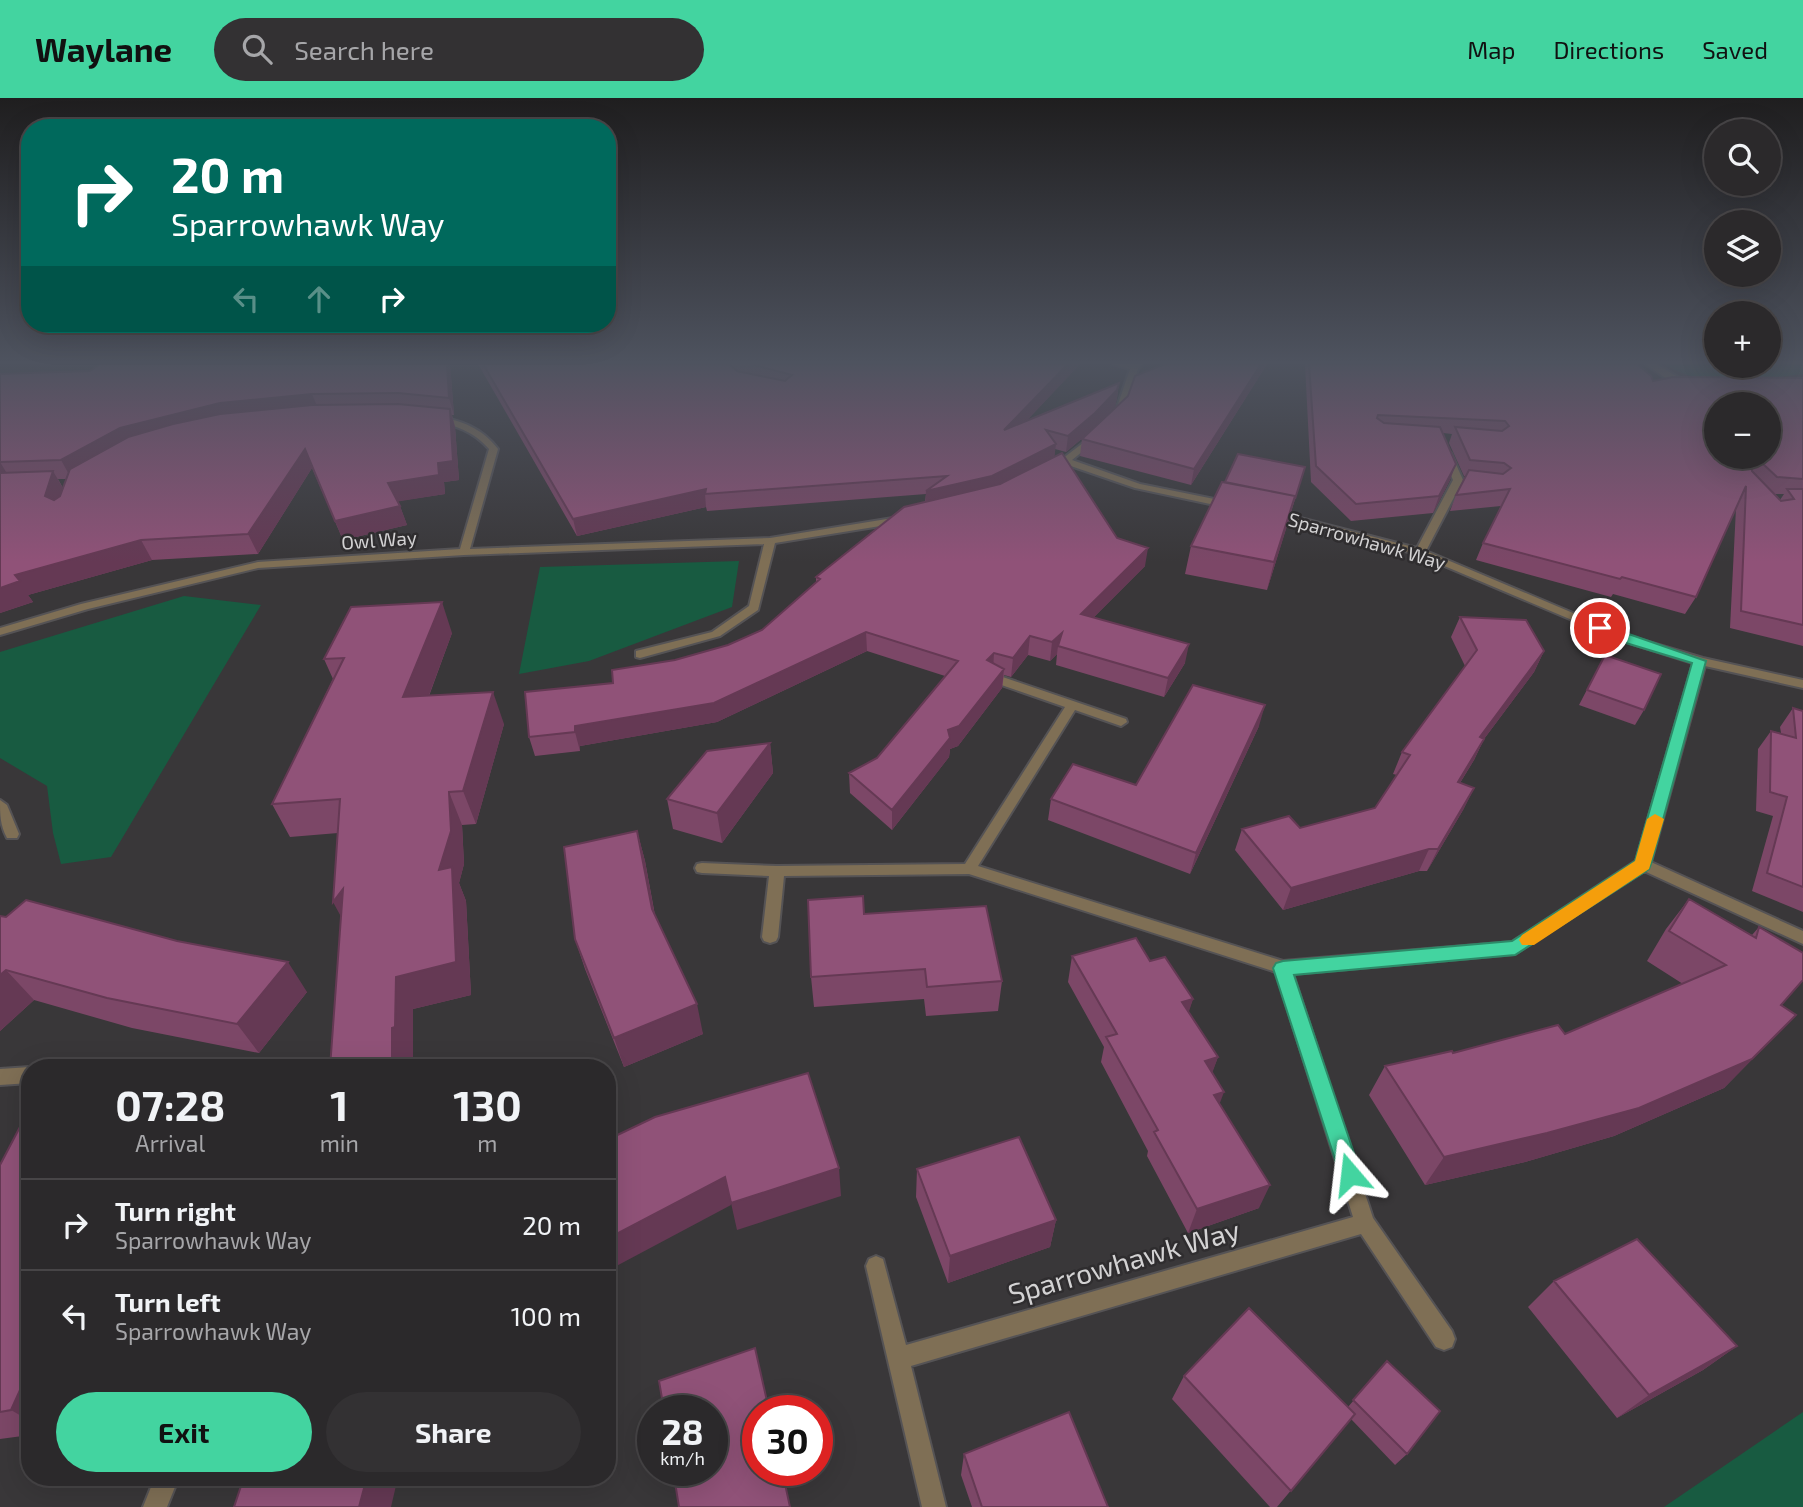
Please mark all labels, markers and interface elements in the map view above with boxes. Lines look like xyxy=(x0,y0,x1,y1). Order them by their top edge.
search box xyxy=(214,18,704,81)
text: Waylane xyxy=(35,29,172,69)
icon: search xyxy=(238,30,276,68)
text: Search here xyxy=(294,34,434,65)
text: Map xyxy=(1467,35,1515,64)
text: Directions xyxy=(1553,35,1664,64)
text: Saved xyxy=(1702,35,1768,64)
map controls xyxy=(1704,119,1781,469)
button: search xyxy=(1704,119,1781,196)
text: 20 m xyxy=(171,144,284,203)
icon: right xyxy=(56,147,147,238)
text: Sparrowhawk Way xyxy=(171,204,444,242)
button: layers xyxy=(1704,210,1781,287)
icon: left xyxy=(227,280,265,318)
icon: ahead xyxy=(300,280,338,318)
icon: right xyxy=(373,280,411,318)
button: + xyxy=(1704,301,1781,378)
button: − xyxy=(1704,392,1781,469)
street label: Sparrowhawk Way xyxy=(1286,507,1448,574)
street label: Owl Way xyxy=(340,525,418,554)
pin xyxy=(1570,598,1630,658)
icon: arrive xyxy=(1581,609,1619,647)
text: 07:28 xyxy=(115,1079,225,1129)
text: 1 xyxy=(330,1079,348,1129)
text: 130 xyxy=(453,1079,522,1129)
text: Arrival xyxy=(135,1129,205,1157)
text: min xyxy=(320,1129,359,1157)
text: m xyxy=(477,1129,498,1157)
position arrow xyxy=(1313,1137,1387,1211)
text: Turn right xyxy=(115,1195,236,1226)
icon: right xyxy=(56,1206,94,1244)
text: 20 m xyxy=(522,1209,581,1240)
street label: Sparrowhawk Way xyxy=(1004,1212,1244,1310)
text: Sparrowhawk Way xyxy=(115,1226,312,1254)
text: Turn left xyxy=(115,1286,221,1317)
icon: left xyxy=(56,1297,94,1335)
text: 100 m xyxy=(511,1300,581,1331)
text: Sparrowhawk Way xyxy=(115,1317,312,1345)
button: Exit xyxy=(56,1392,312,1472)
button: Share xyxy=(326,1392,581,1472)
speed limit sign: 30 xyxy=(742,1395,833,1486)
text: 28 xyxy=(661,1410,704,1452)
text: km/h xyxy=(660,1447,705,1469)

